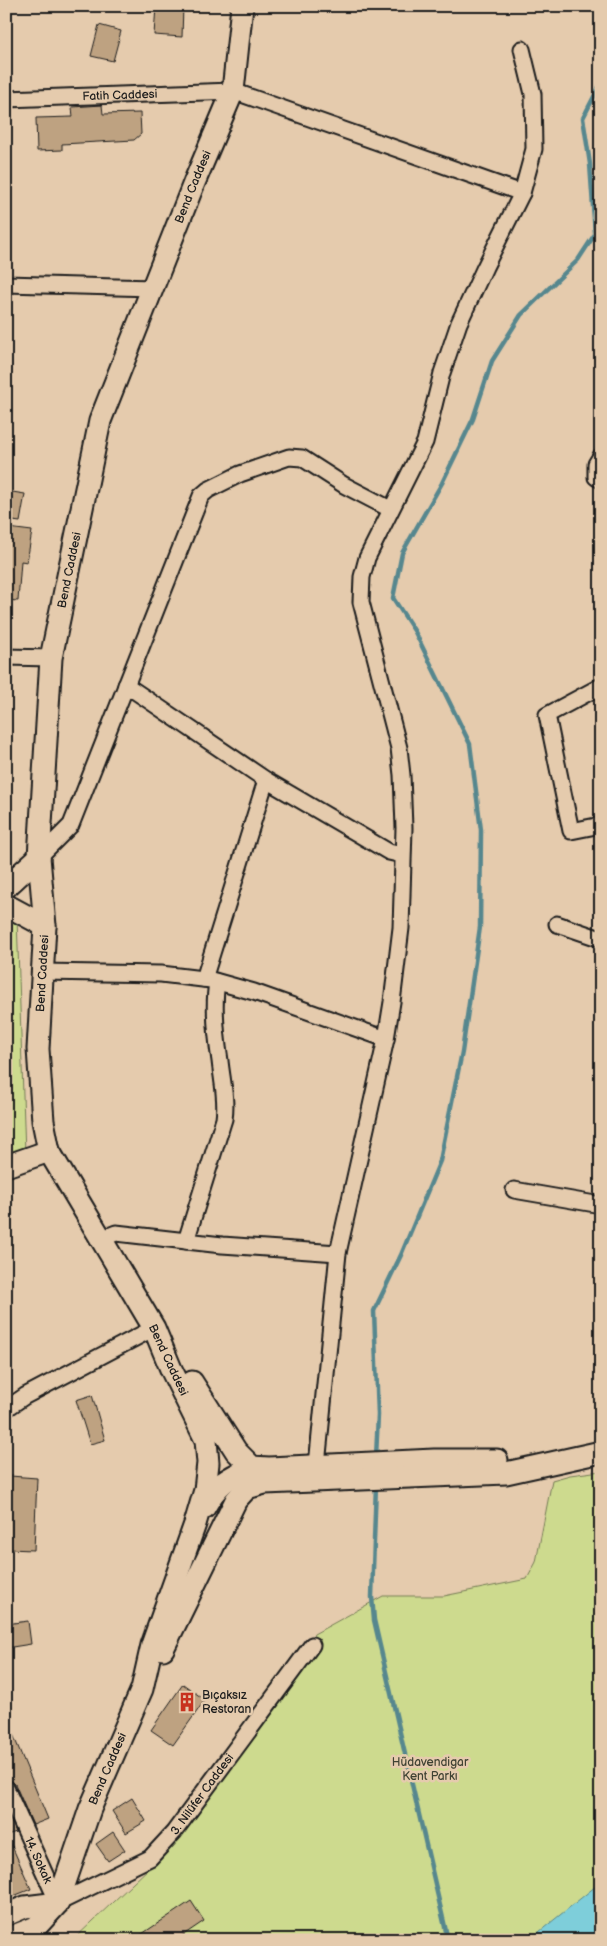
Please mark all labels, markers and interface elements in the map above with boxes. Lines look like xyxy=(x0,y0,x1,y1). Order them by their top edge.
street label: Fatih Caddesi xyxy=(82,86,158,104)
street label: Bend Caddesi xyxy=(171,148,214,225)
street label: Bend Caddesi xyxy=(54,530,84,609)
street label: Bend Caddesi xyxy=(33,934,52,1012)
street label: Bend Caddesi xyxy=(145,1322,191,1398)
place label: Bıçaksız Restoran xyxy=(202,1688,252,1717)
building icon: Bıçaksız Restoran xyxy=(176,1691,198,1713)
street label: Bend Caddesi xyxy=(85,1730,130,1807)
street label: 3. Nilüfer Caddesi xyxy=(167,1750,237,1838)
park label: Hüdavendigar Kent Parkı xyxy=(392,1755,469,1784)
street label: 14. Sokak xyxy=(21,1834,56,1886)

